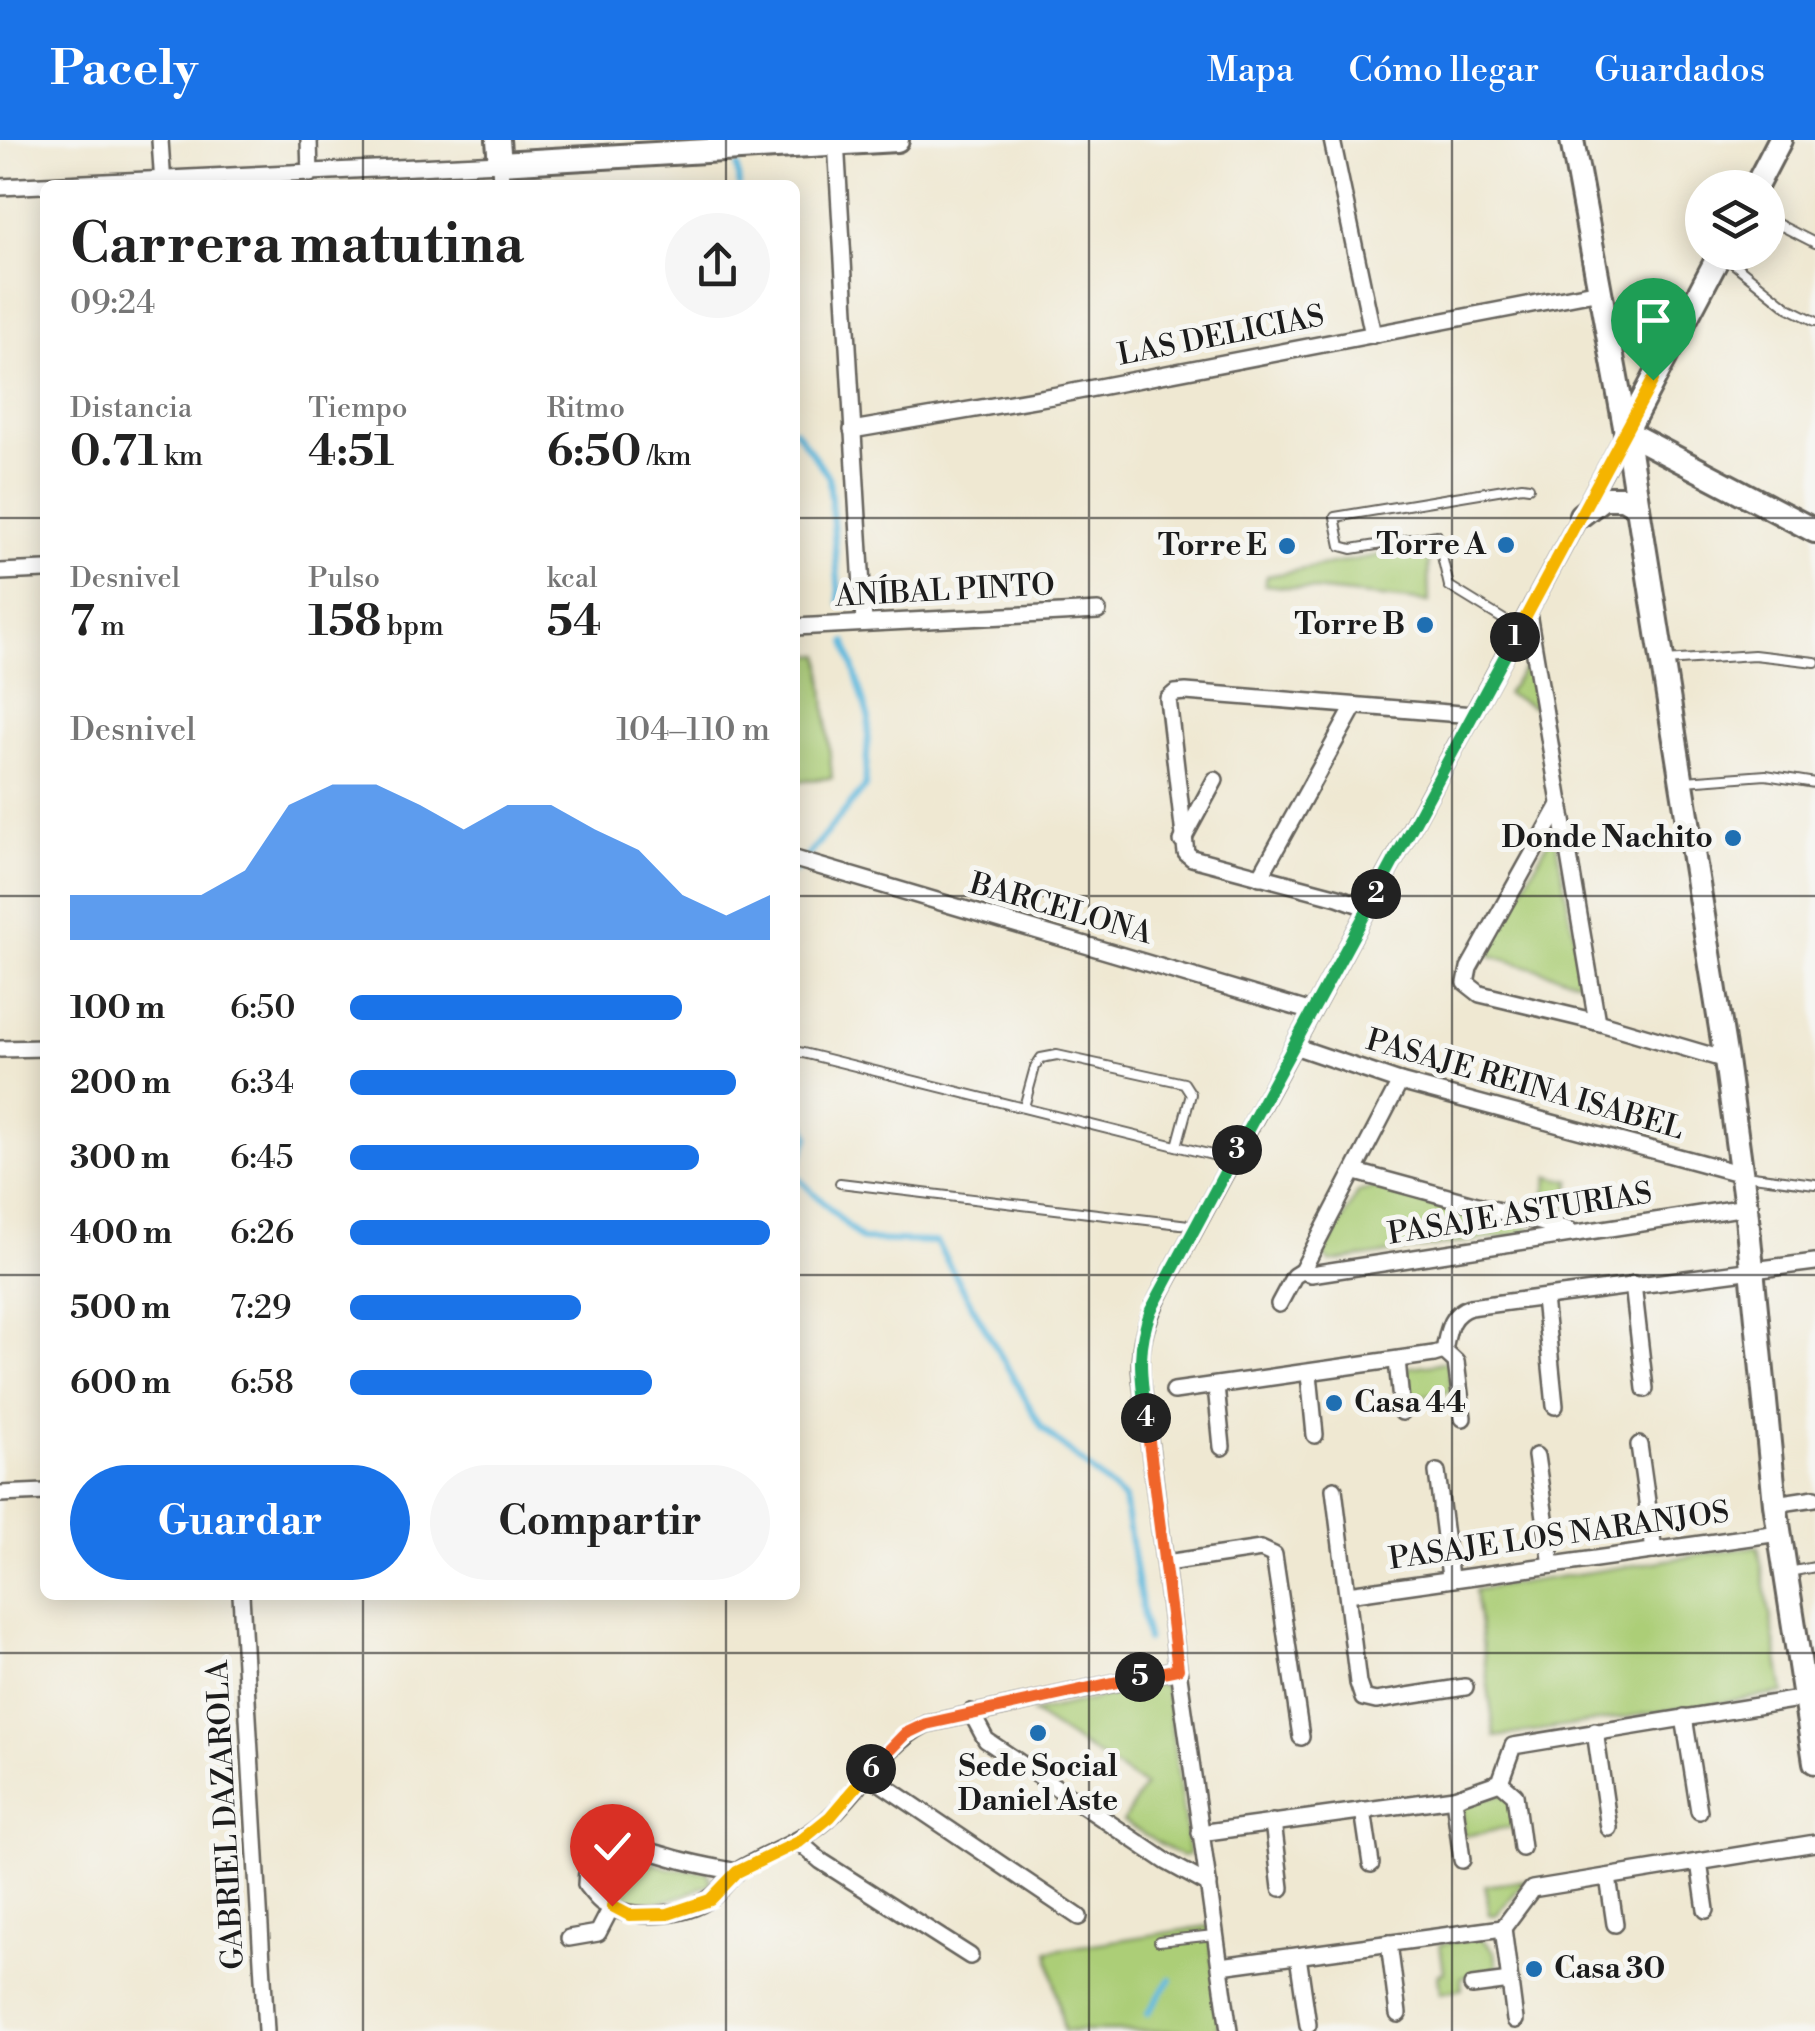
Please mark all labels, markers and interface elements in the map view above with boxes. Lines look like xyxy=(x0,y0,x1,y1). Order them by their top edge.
text: Pacely xyxy=(50,40,198,100)
text: Mapa xyxy=(1207,49,1294,92)
text: Cómo llegar xyxy=(1349,49,1539,92)
text: Guardados xyxy=(1594,49,1765,92)
map controls xyxy=(1685,170,1785,270)
button: layers xyxy=(1685,170,1785,270)
text: Carrera matutina xyxy=(70,211,524,280)
button: share xyxy=(665,213,770,318)
pin xyxy=(1611,278,1696,381)
text: 09:24 xyxy=(70,283,155,323)
icon: arrive xyxy=(1626,293,1681,348)
street label: LAS DELICIAS xyxy=(1114,297,1328,375)
text: Distancia xyxy=(70,391,192,426)
text: Tiempo xyxy=(308,391,408,426)
text: Ritmo xyxy=(547,391,625,426)
text: 0.71 xyxy=(70,426,158,479)
text: 4:51 xyxy=(308,426,394,479)
text: 6:50 xyxy=(547,426,641,479)
text: km xyxy=(158,439,203,474)
text: /km xyxy=(641,439,691,474)
place label: Torre A xyxy=(1377,526,1487,564)
place label: Torre E xyxy=(1158,527,1267,565)
marker: Torre A xyxy=(1495,534,1517,556)
marker: Torre E xyxy=(1276,535,1298,557)
text: Desnivel xyxy=(70,561,180,596)
text: Pulso xyxy=(308,561,380,596)
text: kcal xyxy=(547,561,597,596)
street label: ANÍBAL PINTO xyxy=(833,564,1056,616)
text: 7 xyxy=(70,596,95,649)
text: 158 xyxy=(308,596,381,649)
text: 54 xyxy=(547,596,602,649)
place label: Torre B xyxy=(1294,606,1405,644)
text: m xyxy=(95,609,125,644)
text: bpm xyxy=(381,609,444,644)
pin: 1 xyxy=(1490,612,1540,662)
marker: Torre B xyxy=(1414,614,1436,636)
text: 1 xyxy=(1508,619,1522,654)
text: Desnivel xyxy=(70,710,196,750)
text: 104–110 m xyxy=(616,710,770,750)
place label: Donde Nachito xyxy=(1502,819,1713,857)
marker: Donde Nachito xyxy=(1722,827,1744,849)
street label: BARCELONA xyxy=(964,865,1158,954)
pin: 2 xyxy=(1351,869,1401,919)
text: 2 xyxy=(1367,876,1385,911)
text: 100 m xyxy=(70,988,165,1028)
text: 6:50 xyxy=(230,988,295,1028)
street label: PASAJE REINA ISABEL xyxy=(1362,1021,1688,1149)
text: 200 m xyxy=(70,1063,171,1103)
text: 6:34 xyxy=(230,1063,294,1103)
pin: 3 xyxy=(1212,1125,1262,1175)
text: 3 xyxy=(1229,1132,1245,1167)
text: 300 m xyxy=(70,1138,170,1178)
text: 6:45 xyxy=(230,1138,293,1178)
street label: PASAJE ASTURIAS xyxy=(1385,1174,1655,1254)
text: 400 m xyxy=(70,1213,172,1253)
text: 6:26 xyxy=(230,1213,294,1253)
text: 500 m xyxy=(70,1288,171,1328)
text: 7:29 xyxy=(230,1288,291,1328)
text: 600 m xyxy=(70,1363,171,1403)
text: 6:58 xyxy=(230,1363,294,1403)
place label: Casa 44 xyxy=(1354,1384,1466,1422)
marker: Casa 44 xyxy=(1323,1392,1345,1414)
pin: 4 xyxy=(1121,1393,1171,1443)
text: 4 xyxy=(1137,1400,1155,1435)
button: Guardar xyxy=(70,1465,410,1580)
button: Compartir xyxy=(430,1465,770,1580)
street label: PASAJE LOS NARANJOS xyxy=(1386,1493,1732,1579)
pin: 5 xyxy=(1115,1652,1165,1702)
street label: GABRIEL DAZAROLA xyxy=(199,1658,253,1970)
text: 5 xyxy=(1131,1659,1149,1694)
marker: Sede Social Daniel Aste xyxy=(1027,1722,1049,1744)
pin: 6 xyxy=(846,1744,896,1794)
place label: Sede Social Daniel Aste xyxy=(958,1748,1118,1820)
text: 6 xyxy=(862,1751,880,1786)
pin xyxy=(570,1804,655,1907)
icon: check xyxy=(585,1819,640,1874)
place label: Casa 30 xyxy=(1554,1950,1665,1988)
marker: Casa 30 xyxy=(1523,1958,1545,1980)

